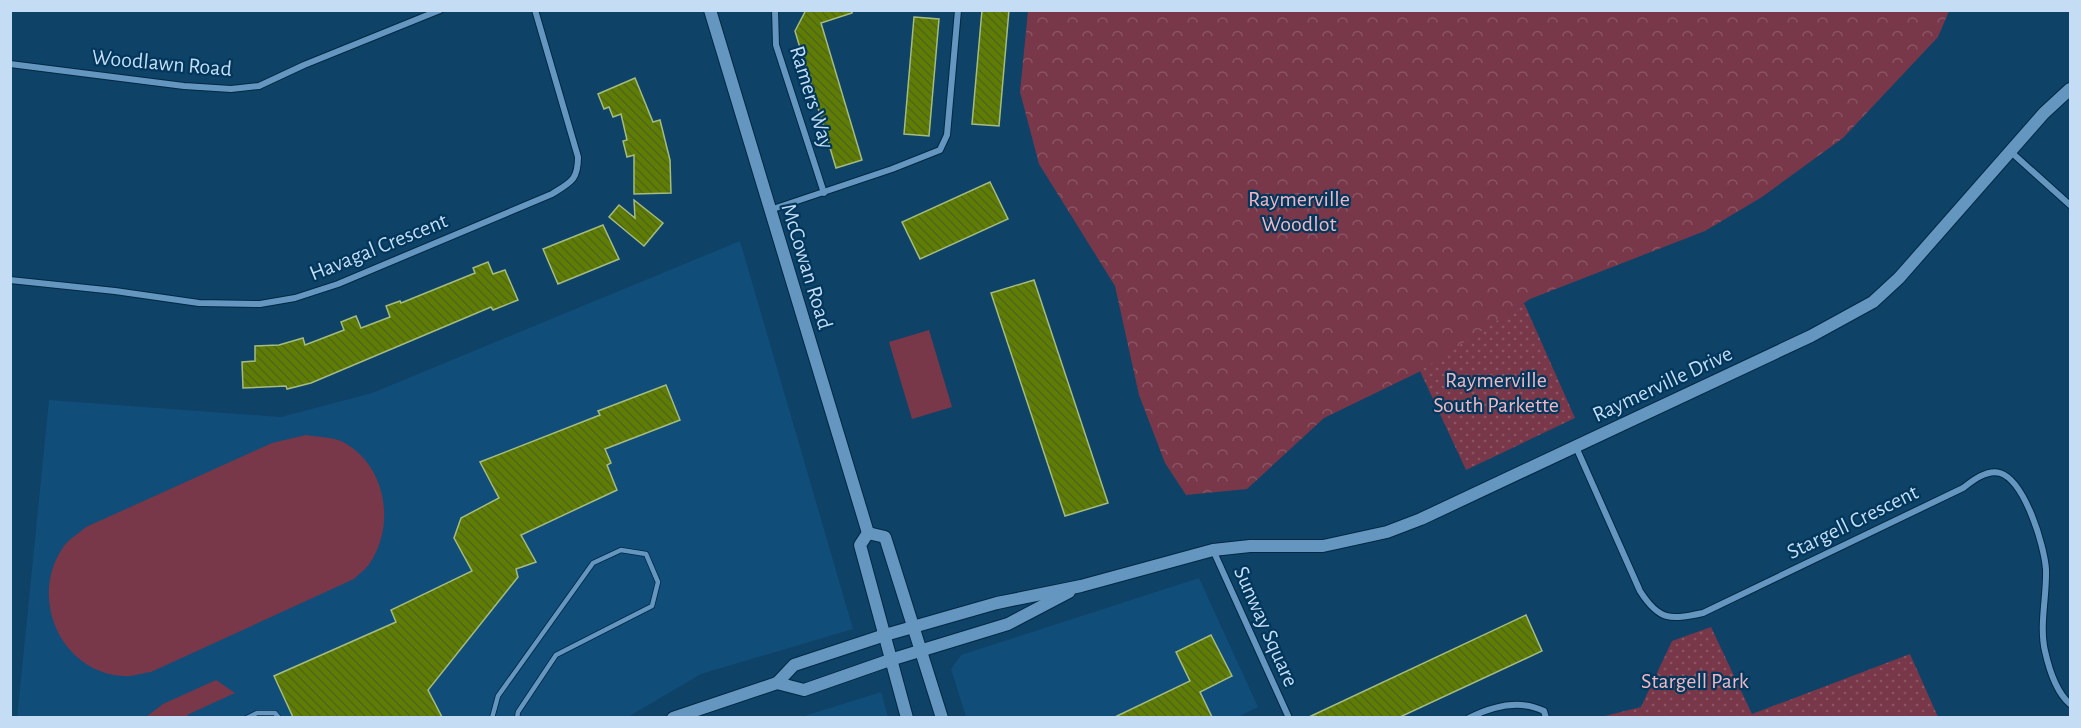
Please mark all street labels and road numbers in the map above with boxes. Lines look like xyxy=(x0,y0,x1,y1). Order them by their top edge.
street label: Ramers Way xyxy=(786,43,838,152)
street label: Woodlawn Road xyxy=(91,46,233,80)
street label: McCowan Road xyxy=(778,201,837,332)
street label: Havagal Crescent xyxy=(306,209,450,285)
street label: Raymerville Drive xyxy=(1589,342,1736,426)
street label: Stargell Crescent xyxy=(1783,481,1922,563)
street label: Sunway Square xyxy=(1230,563,1302,690)

